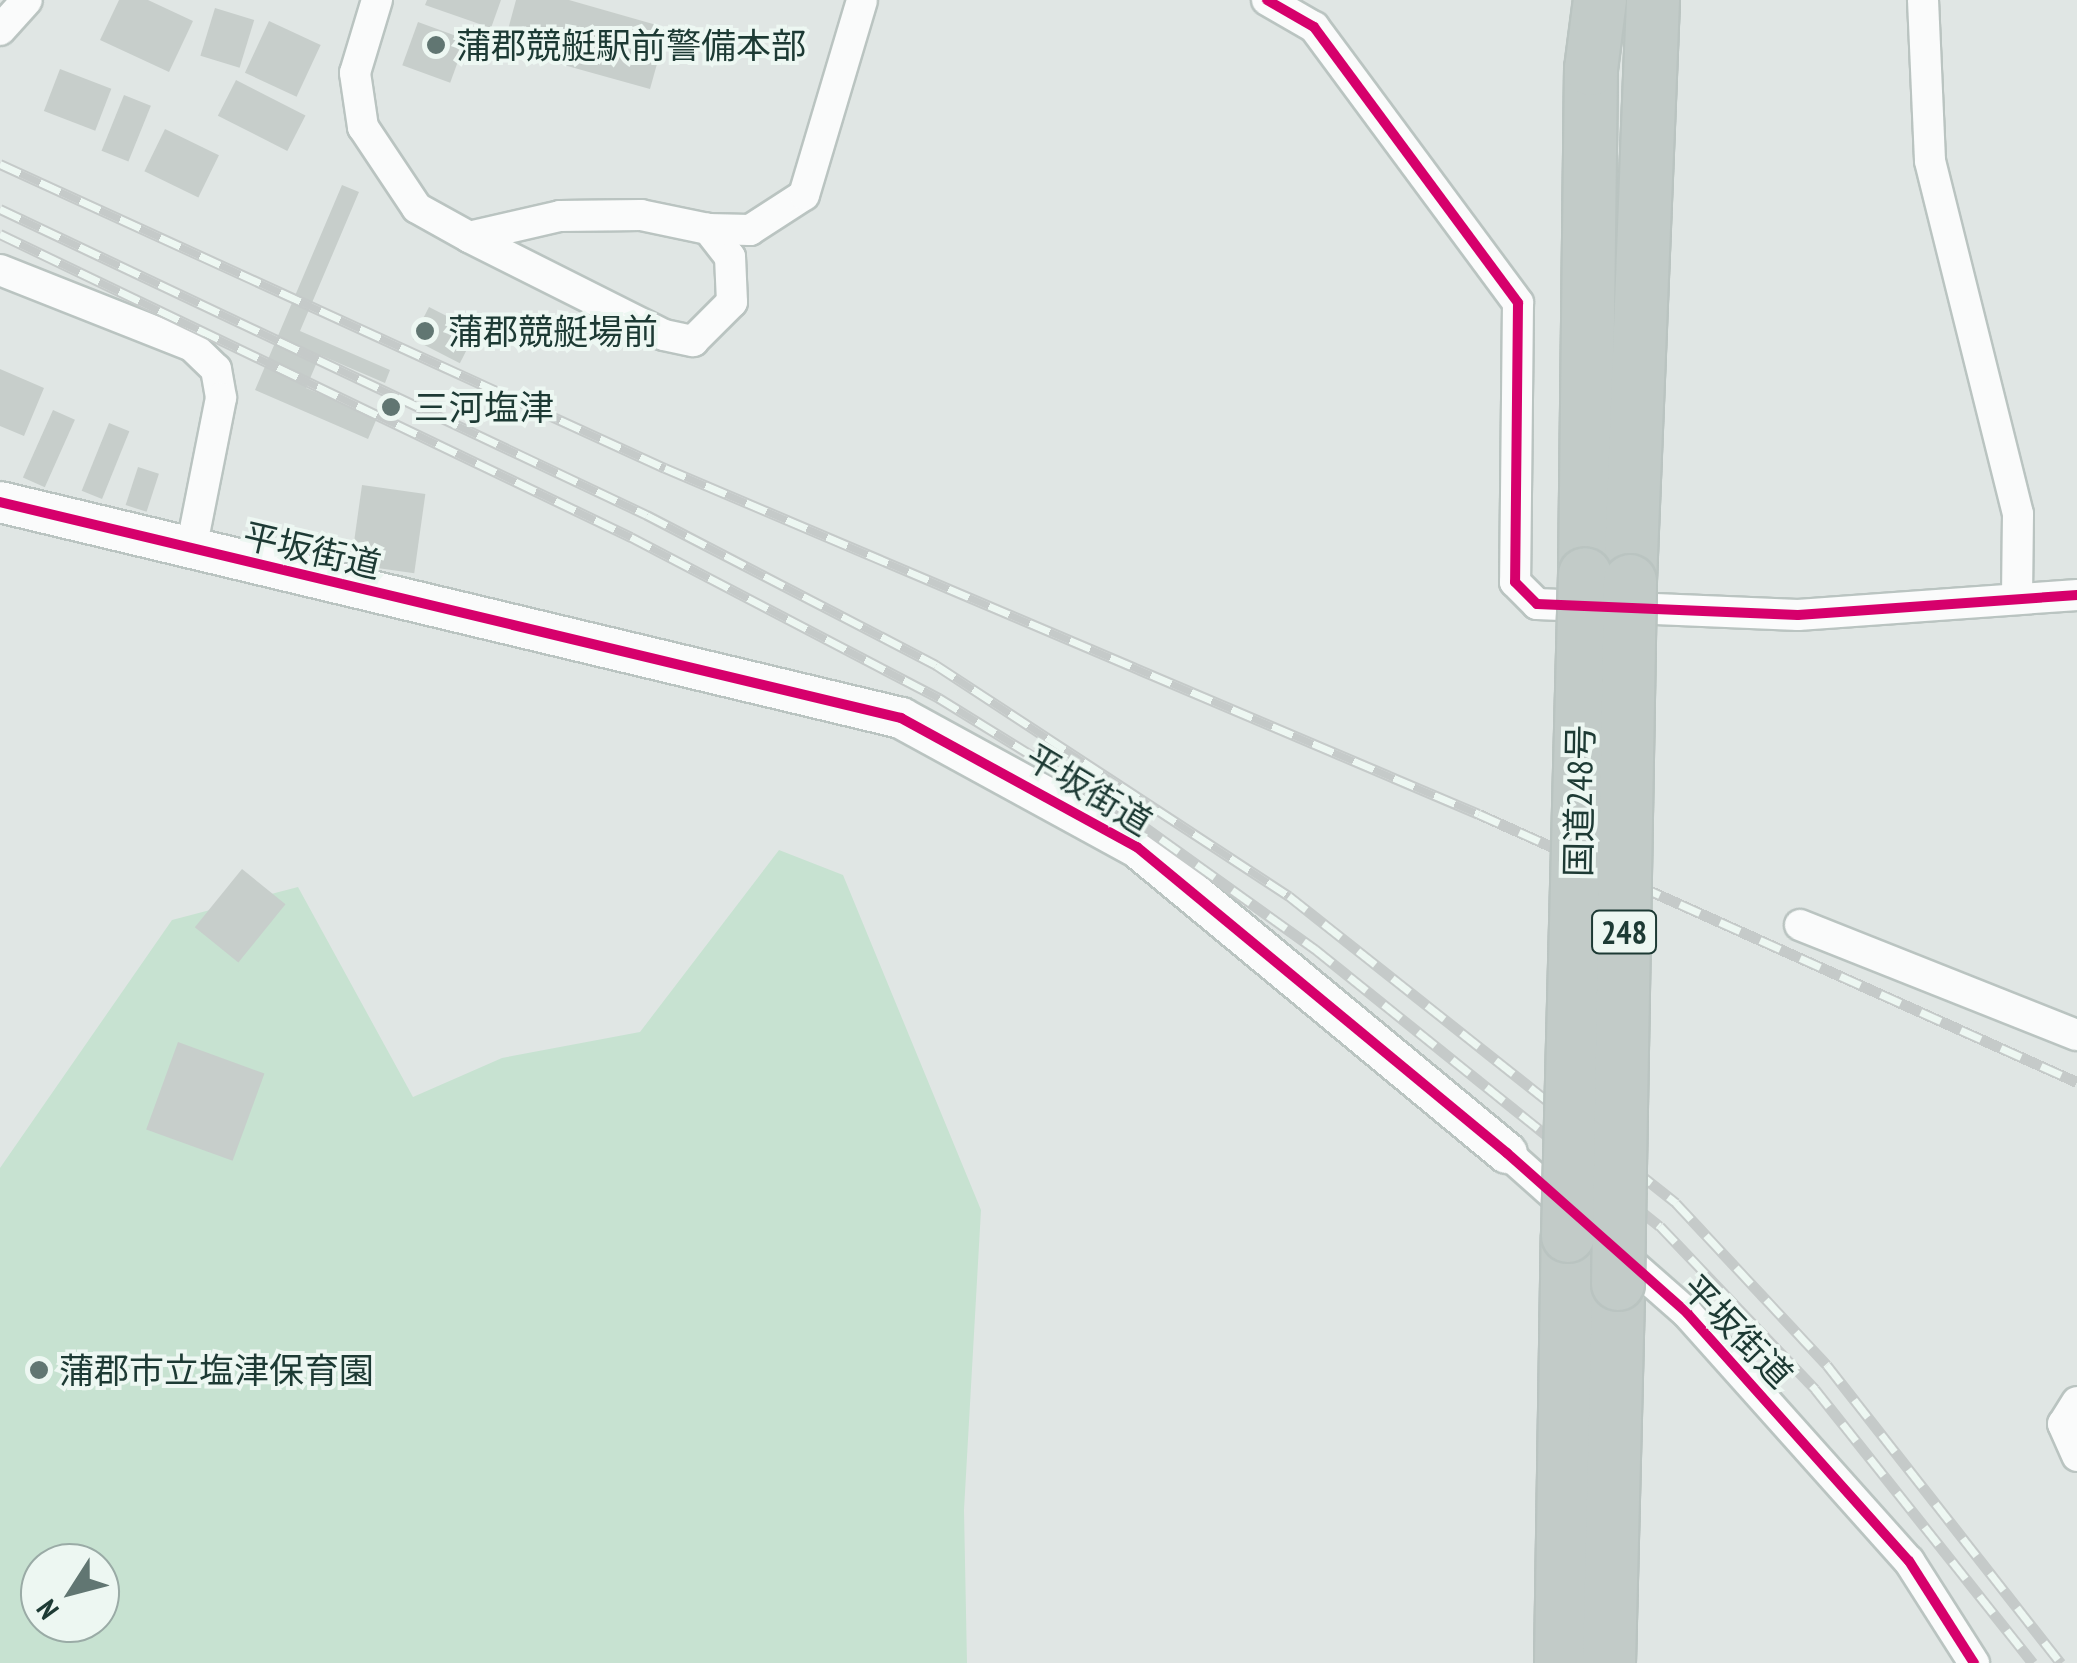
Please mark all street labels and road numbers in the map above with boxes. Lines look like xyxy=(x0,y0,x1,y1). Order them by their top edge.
street label: 平坂街道 xyxy=(239,514,385,586)
street label: 国道248号 xyxy=(1557,725,1601,877)
street label: 平坂街道 xyxy=(1018,735,1160,843)
road number: 248 xyxy=(1589,905,1659,959)
street label: 平坂街道 xyxy=(1674,1266,1802,1396)

